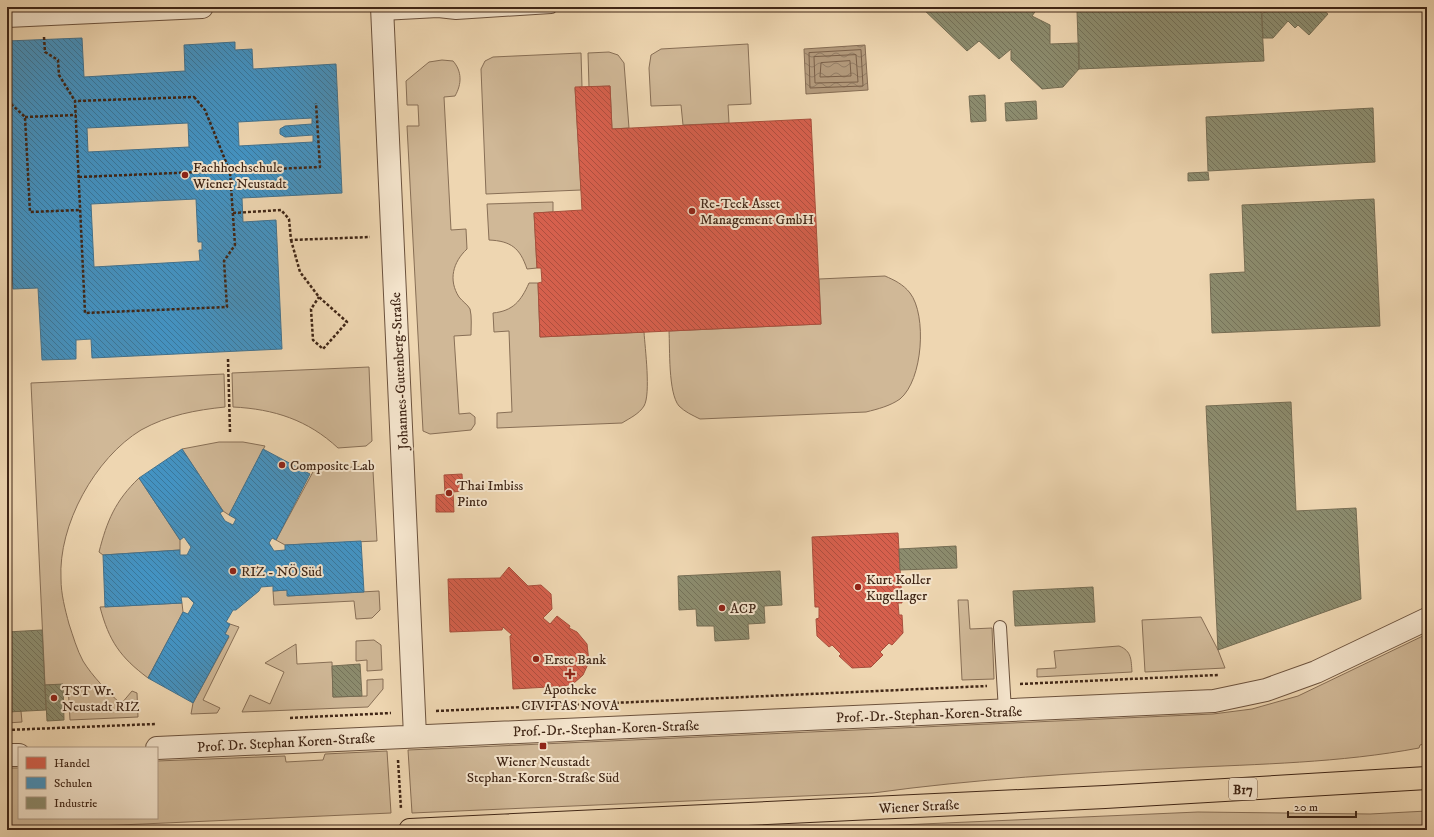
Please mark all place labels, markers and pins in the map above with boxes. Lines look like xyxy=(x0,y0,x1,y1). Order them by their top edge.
place label: Fachhochschule Wiener Neustadt xyxy=(192,159,287,193)
marker: Fachhochschule Wiener Neustadt xyxy=(180,170,190,180)
place label: Re-Teck Asset Management GmbH xyxy=(700,195,814,229)
marker: Re-Teck Asset Management GmbH xyxy=(687,206,697,216)
place label: Composite Lab xyxy=(290,457,375,475)
marker: Composite Lab xyxy=(277,460,287,470)
place label: Thai Imbiss Pinto xyxy=(457,477,524,511)
marker: Thai Imbiss Pinto xyxy=(444,488,454,498)
place label: RIZ - NÖ Süd xyxy=(241,563,322,581)
marker: RIZ - NÖ Süd xyxy=(228,566,238,576)
place label: Kurt Koller Kugellager xyxy=(866,571,932,605)
marker: Kurt Koller Kugellager xyxy=(853,582,863,592)
place label: ACP xyxy=(730,600,756,618)
marker: ACP xyxy=(717,603,727,613)
place label: Erste Bank xyxy=(544,651,606,669)
marker: Erste Bank xyxy=(531,654,541,664)
marker: Apotheke CIVITAS NOVA xyxy=(565,669,575,679)
place label: Apotheke CIVITAS NOVA xyxy=(521,681,620,715)
place label: TST Wr. Neustadt RIZ xyxy=(62,682,139,716)
marker: TST Wr. Neustadt RIZ xyxy=(49,693,59,703)
marker: Wiener Neustadt Stephan-Koren-Straße Süd xyxy=(538,741,548,751)
place label: Wiener Neustadt Stephan-Koren-Straße Süd xyxy=(467,753,619,787)

